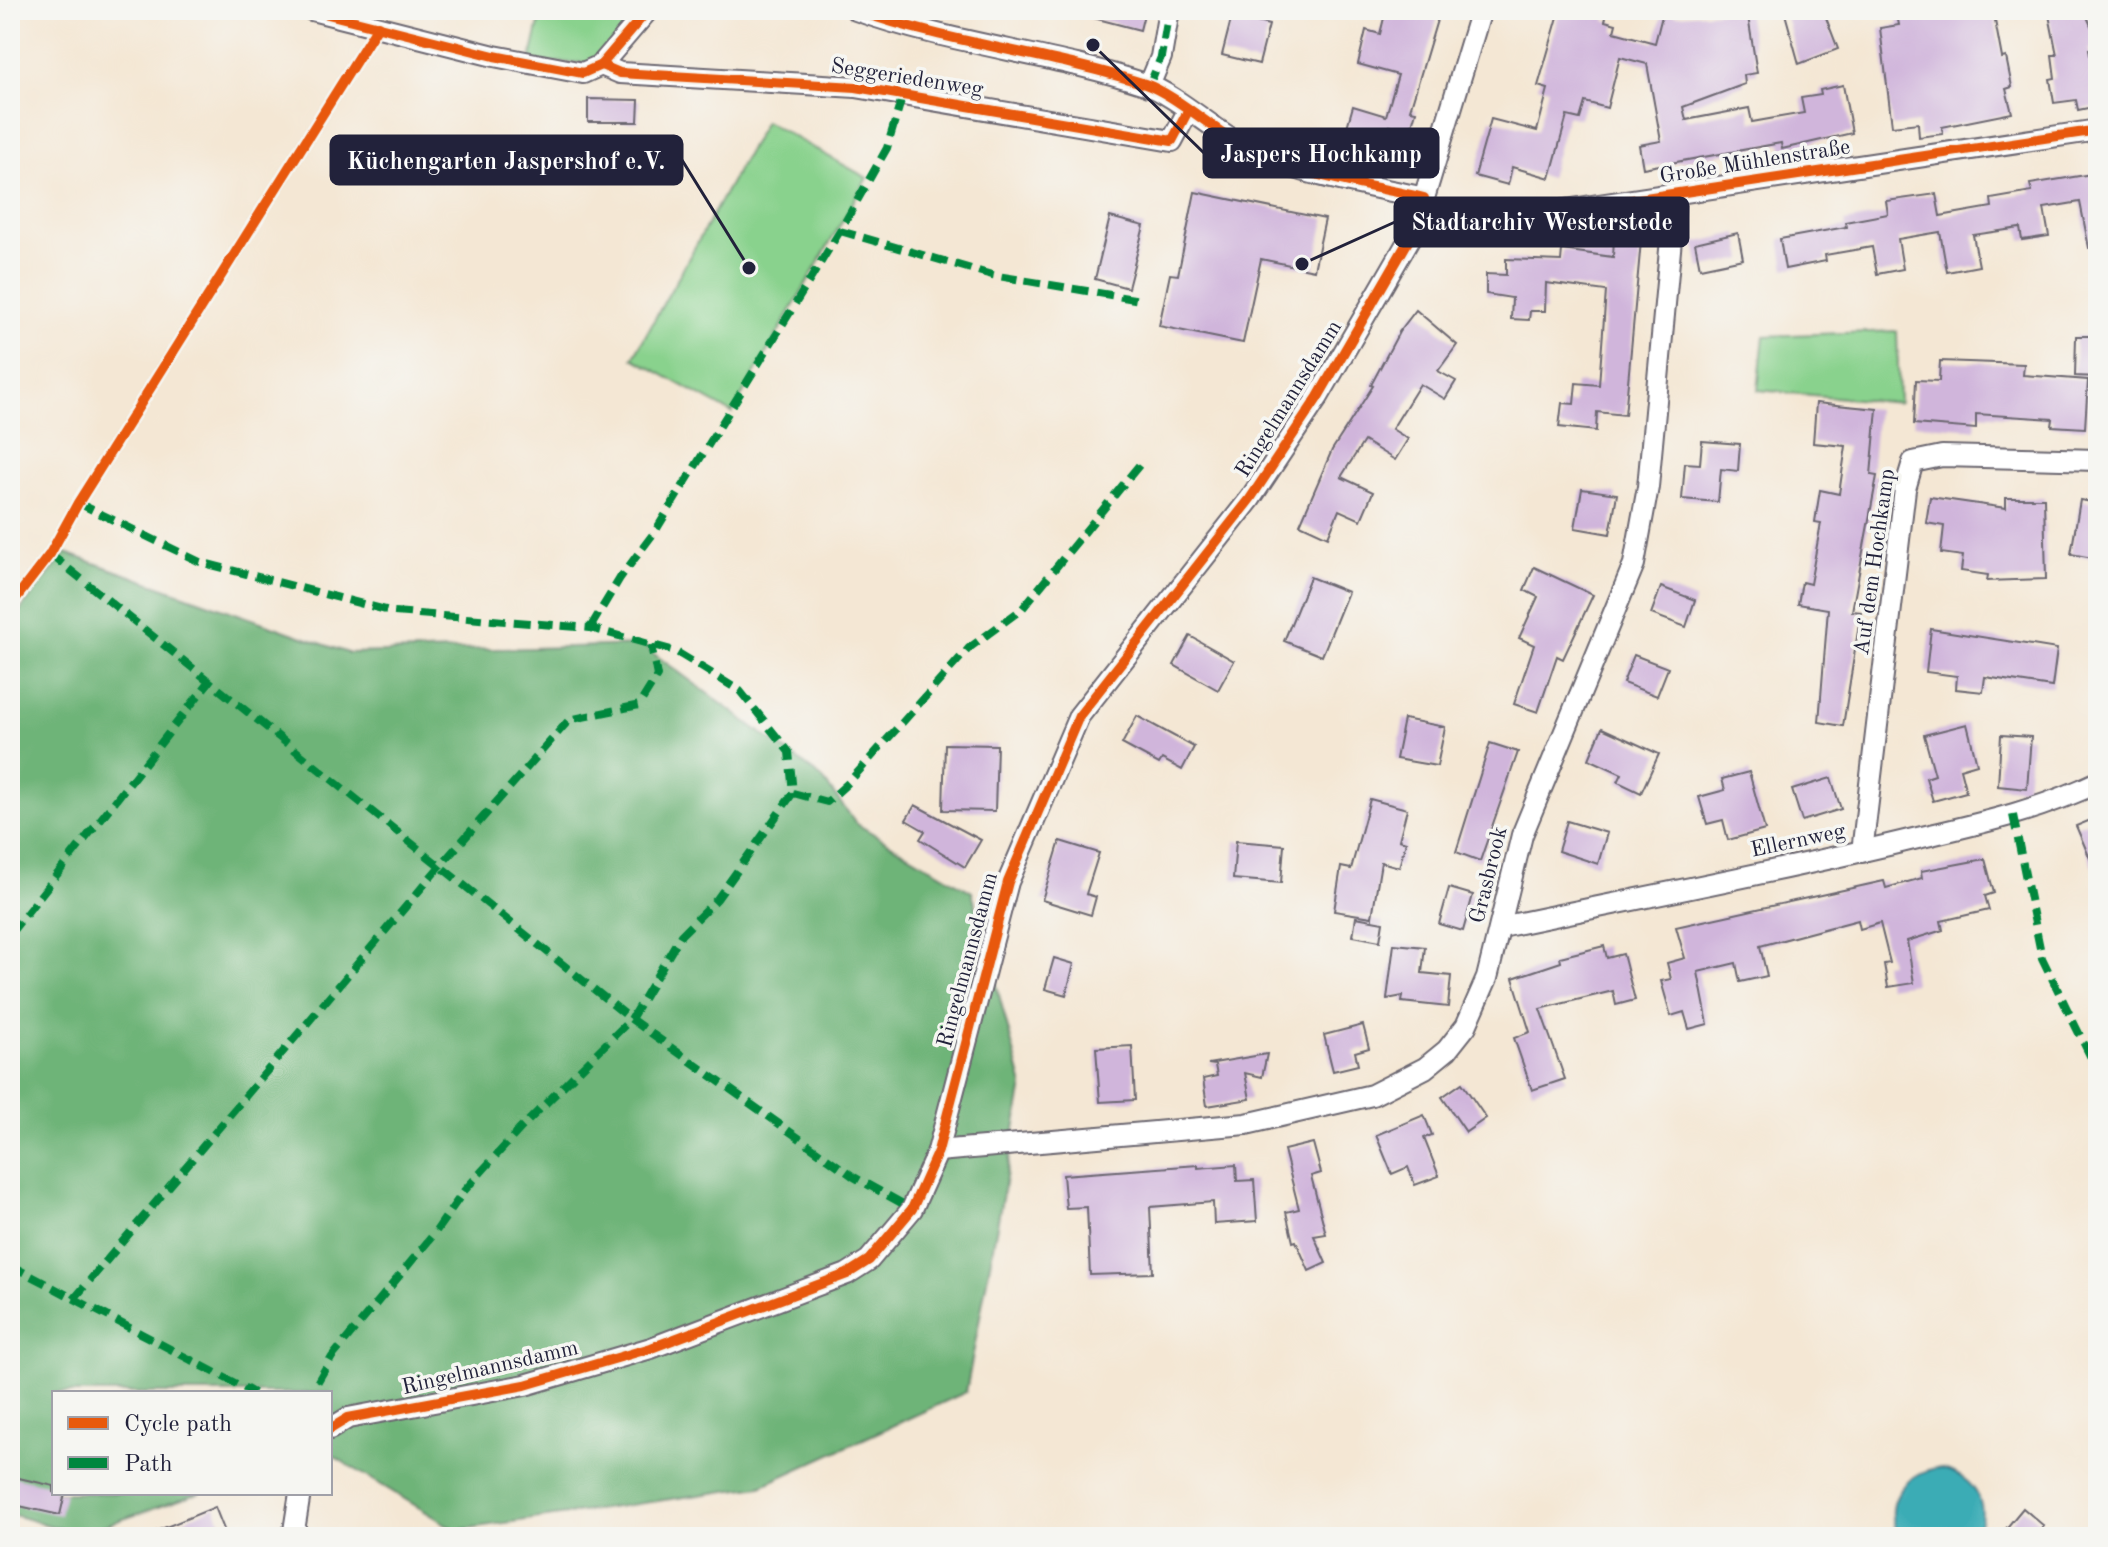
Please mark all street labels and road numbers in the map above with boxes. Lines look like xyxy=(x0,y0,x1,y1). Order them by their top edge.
street label: Seggeriedenweg xyxy=(829,55,985,101)
street label: Große Mühlenstraße xyxy=(1658,136,1852,188)
street label: Ringelmannsdamm xyxy=(1232,317,1346,481)
street label: Auf dem Hochkamp xyxy=(1851,467,1899,657)
street label: Ellernweg xyxy=(1749,820,1847,862)
street label: Grasbrook xyxy=(1466,824,1512,926)
street label: Ringelmannsdamm xyxy=(934,870,1002,1050)
street label: Ringelmannsdamm xyxy=(400,1337,580,1399)

